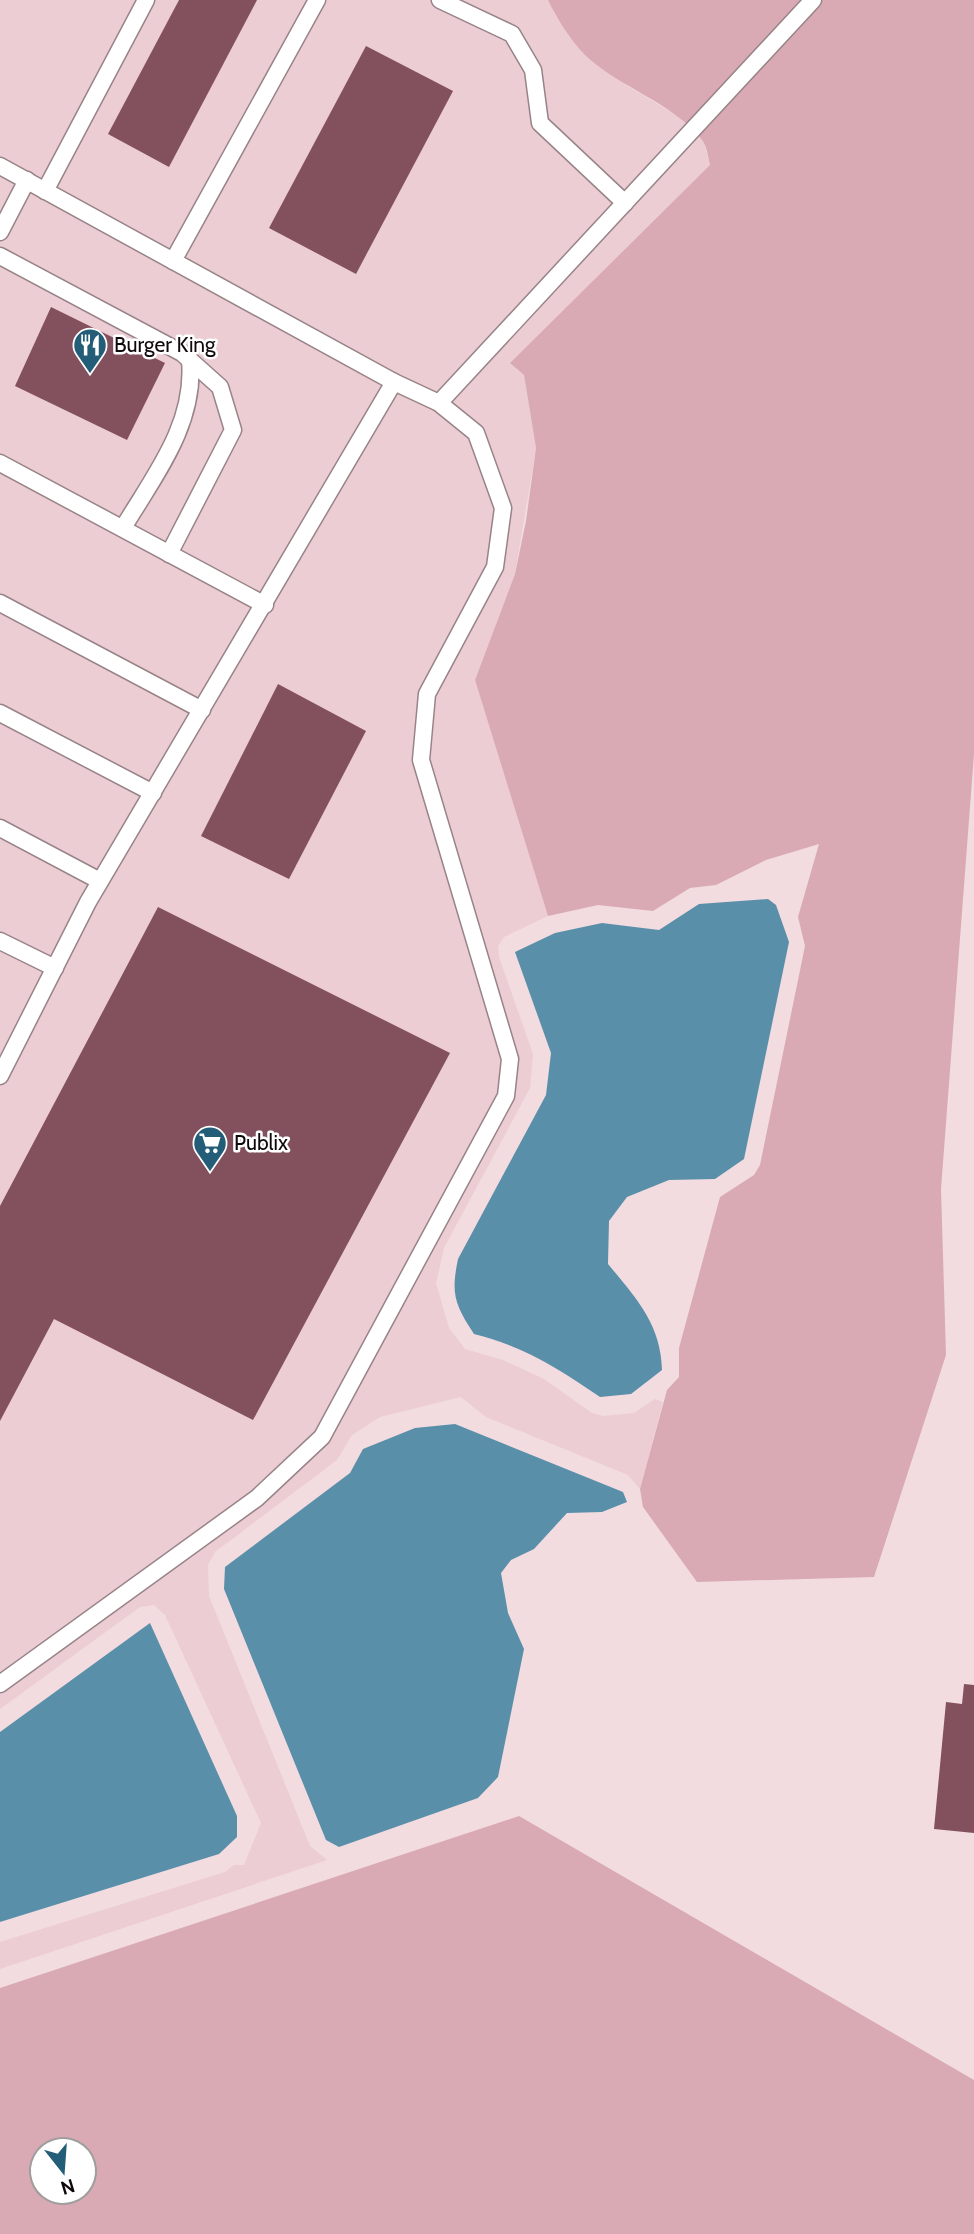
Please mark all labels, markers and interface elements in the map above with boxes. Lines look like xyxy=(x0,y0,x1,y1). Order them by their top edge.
restaurant icon: Burger King xyxy=(71,326,109,375)
place label: Burger King xyxy=(114,332,216,357)
supermarket icon: Publix xyxy=(191,1124,229,1173)
place label: Publix xyxy=(234,1130,288,1155)
north arrow xyxy=(28,2136,98,2206)
text: N xyxy=(58,2174,78,2200)

